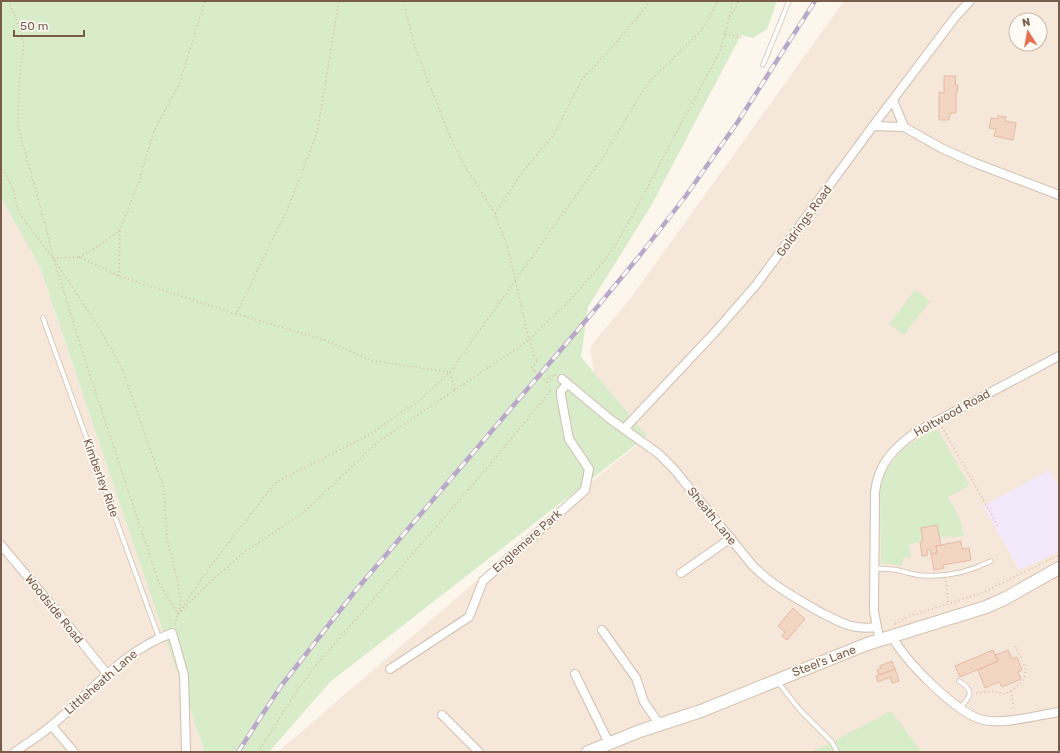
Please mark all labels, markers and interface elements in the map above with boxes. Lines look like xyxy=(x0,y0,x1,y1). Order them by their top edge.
scale bar xyxy=(14,12,84,38)
north arrow xyxy=(1008,12,1048,52)
text: N xyxy=(1021,16,1031,30)
text: 50 m xyxy=(20,19,48,33)
street label: Goldrings Road xyxy=(773,183,835,259)
street label: Holtwood Road xyxy=(912,386,992,440)
street label: Kimberley Ride xyxy=(80,437,122,519)
street label: Sheath Lane xyxy=(684,484,740,548)
street label: Englemere Park xyxy=(490,506,565,576)
street label: Woodside Road xyxy=(22,572,86,646)
street label: Steel's Lane xyxy=(790,642,858,680)
street label: Littleheath Lane xyxy=(62,646,140,717)

